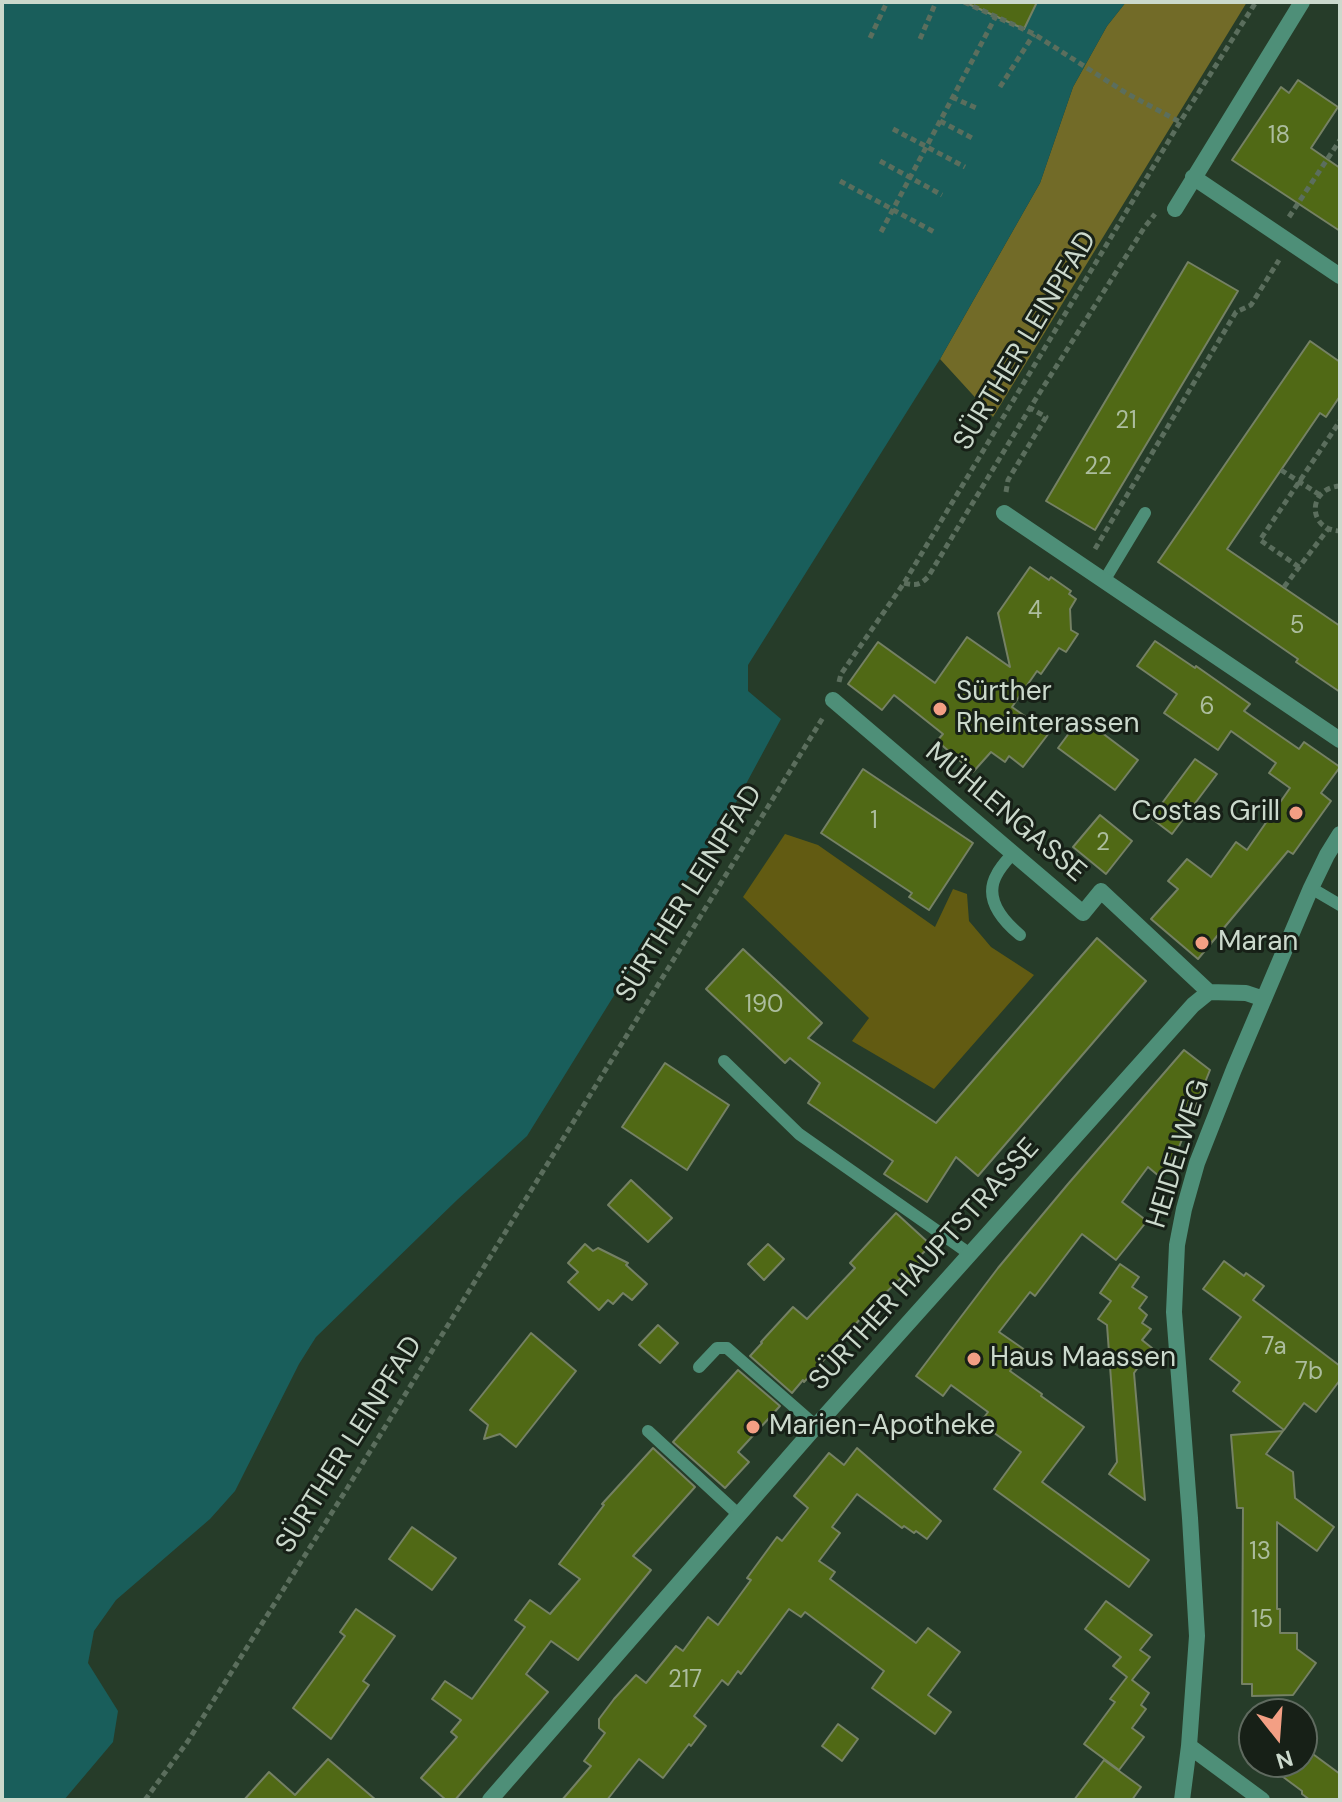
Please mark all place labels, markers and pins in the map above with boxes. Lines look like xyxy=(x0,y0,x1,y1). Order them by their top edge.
place label: Sürther Rheinterassen xyxy=(956,676,1140,742)
marker: Sürther Rheinterassen xyxy=(931,700,949,718)
place label: Costas Grill xyxy=(1131,796,1280,830)
marker: Costas Grill xyxy=(1287,804,1305,822)
place label: Maran xyxy=(1218,926,1298,960)
marker: Maran xyxy=(1193,934,1211,952)
place label: Haus Maassen xyxy=(990,1342,1176,1376)
marker: Haus Maassen xyxy=(965,1350,983,1368)
place label: Marien-Apotheke xyxy=(769,1410,995,1444)
marker: Marien-Apotheke xyxy=(744,1418,762,1436)

